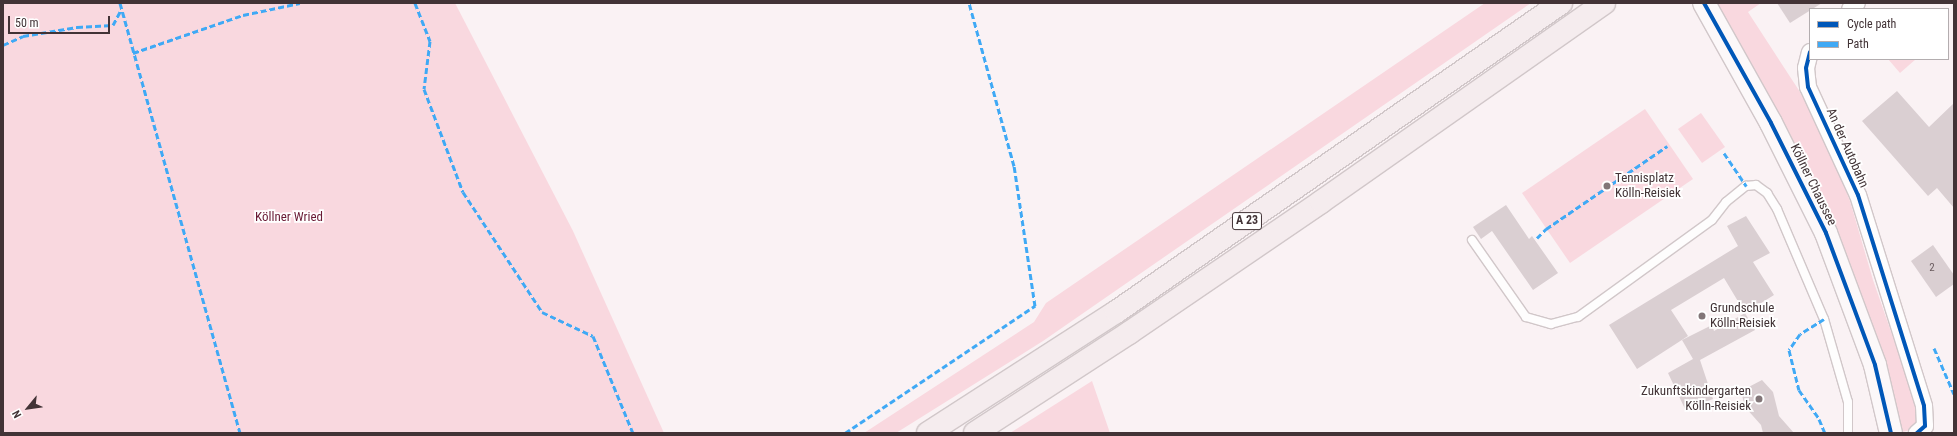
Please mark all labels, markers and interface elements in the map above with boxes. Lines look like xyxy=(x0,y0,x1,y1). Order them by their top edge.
scale bar xyxy=(10,8,112,34)
legend xyxy=(1809,8,1949,60)
text: 50 m xyxy=(15,16,39,30)
text: Cycle path xyxy=(1847,17,1896,31)
text: Path xyxy=(1847,37,1869,51)
street label: An der Autobahn xyxy=(1822,106,1872,190)
street label: Köllner Chaussee xyxy=(1786,142,1840,228)
place label: Tennisplatz Kölln-Reisiek xyxy=(1615,171,1681,202)
marker: Tennisplatz Kölln-Reisiek xyxy=(1602,181,1612,191)
park label: Köllner Wried xyxy=(255,209,323,225)
road number: A 23 xyxy=(1231,211,1263,231)
house number: 2 xyxy=(1929,261,1935,275)
place label: Grundschule Kölln-Reisiek xyxy=(1710,301,1776,332)
marker: Grundschule Kölln-Reisiek xyxy=(1697,311,1707,321)
place label: Zukunftskindergarten Kölln-Reisiek xyxy=(1641,384,1751,415)
north arrow xyxy=(8,388,48,428)
marker: Zukunftskindergarten Kölln-Reisiek xyxy=(1754,394,1764,404)
text: N xyxy=(10,408,24,420)

